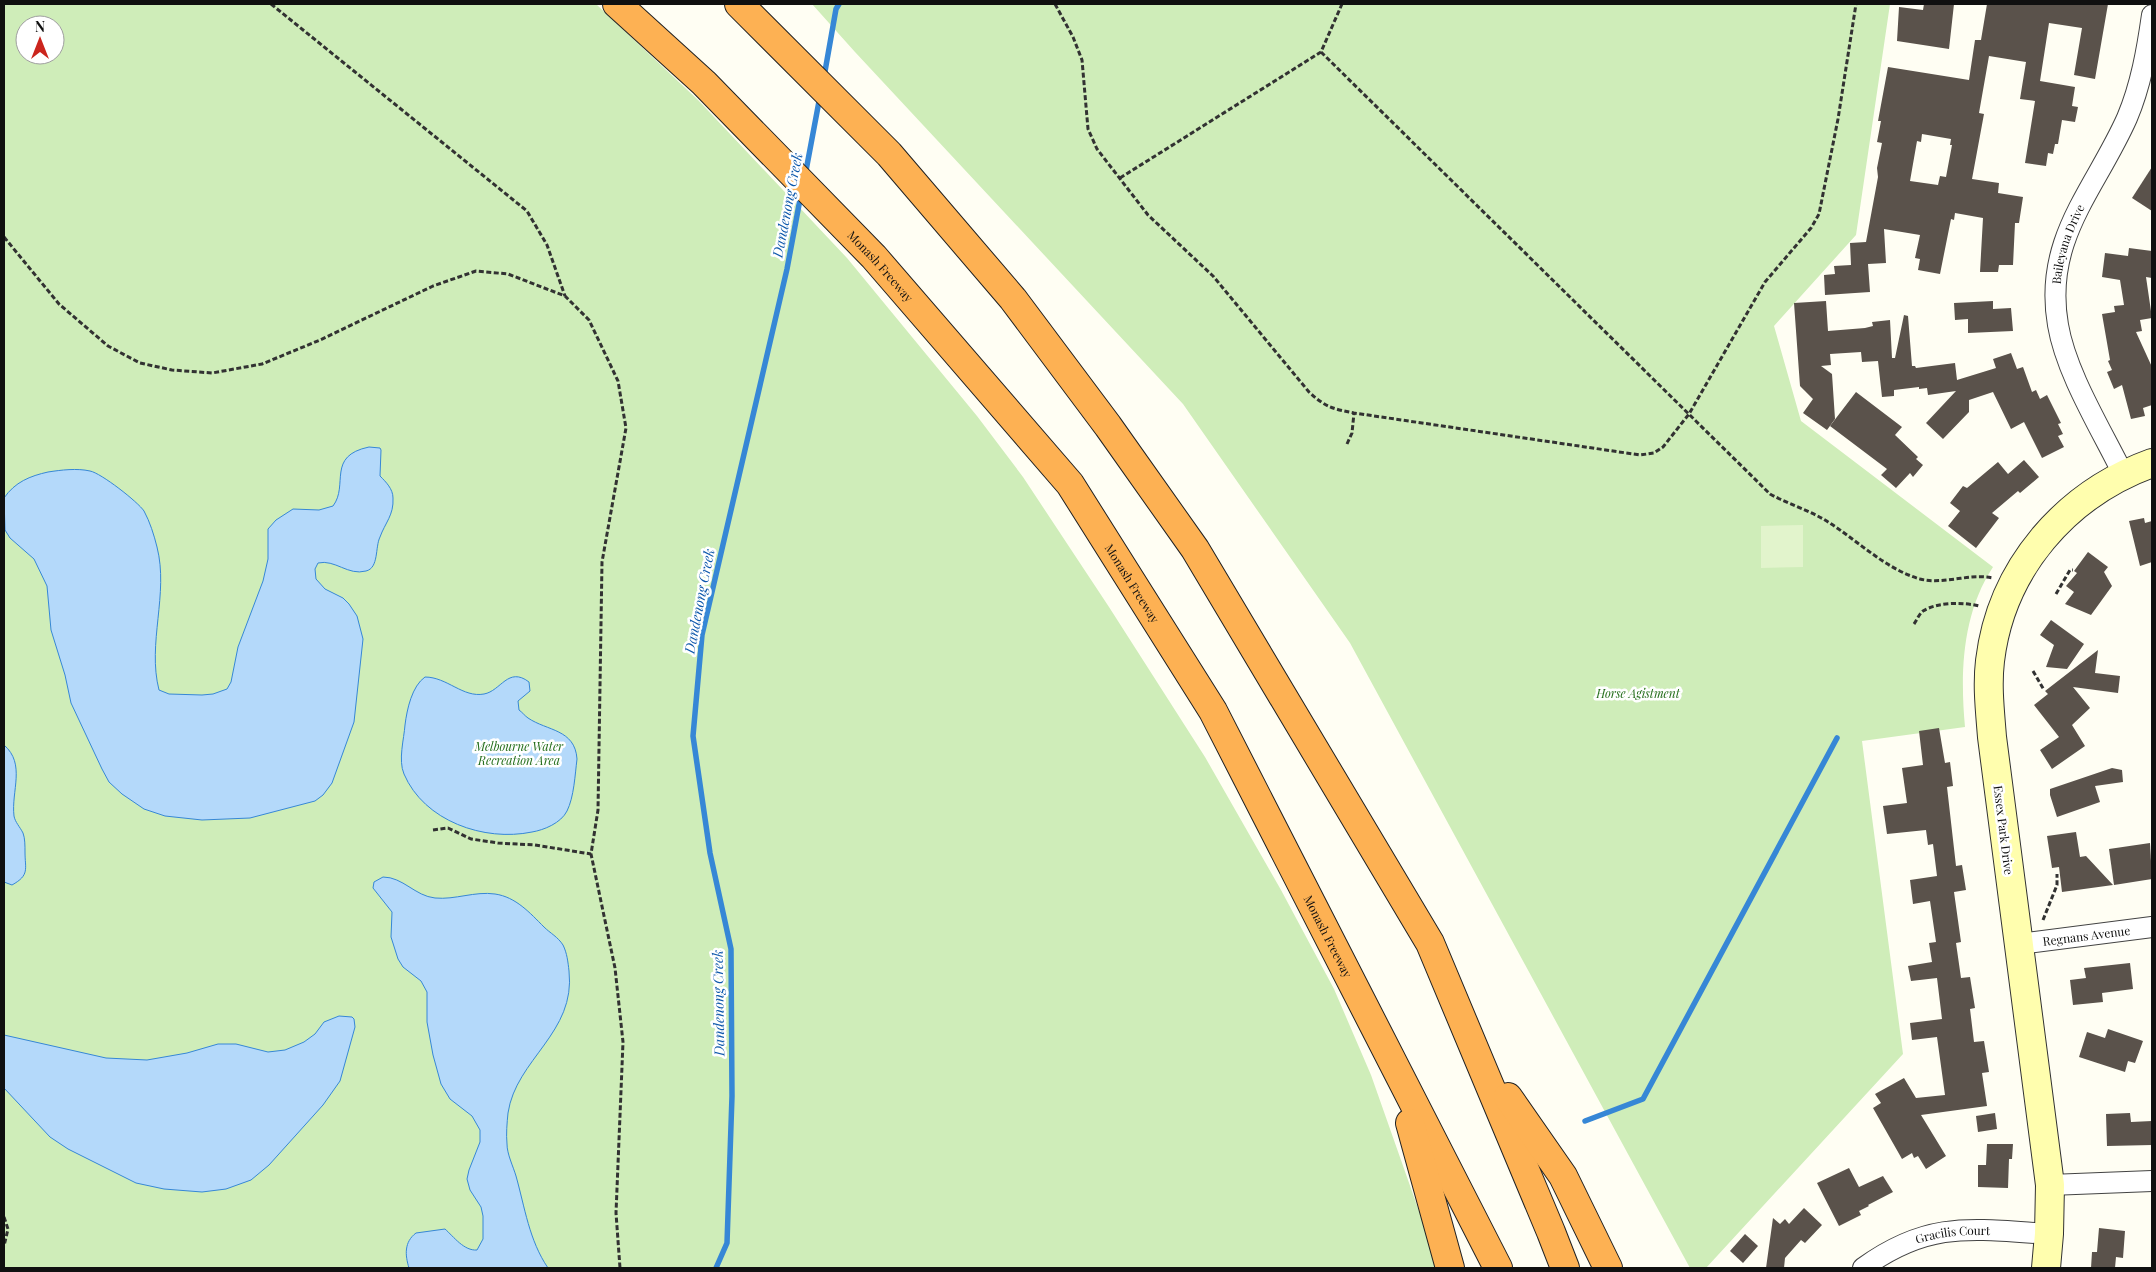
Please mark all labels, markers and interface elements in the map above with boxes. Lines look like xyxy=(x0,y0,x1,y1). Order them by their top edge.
north arrow xyxy=(15,15,65,65)
text: N xyxy=(35,17,45,36)
water label: Dandenong Creek xyxy=(767,151,806,260)
street label: Baileyana Drive xyxy=(2048,201,2088,285)
street label: Monash Freeway xyxy=(844,227,917,305)
street label: Monash Freeway xyxy=(1102,541,1163,626)
water label: Dandenong Creek xyxy=(679,547,718,656)
park label: Horse Agistment xyxy=(1595,685,1681,701)
park label: Melbourne Water Recreation Area xyxy=(474,738,564,768)
street label: Essex Park Drive xyxy=(1991,784,2017,876)
street label: Monash Freeway xyxy=(1300,892,1356,980)
street label: Regnans Avenue xyxy=(2042,922,2131,949)
water label: Dandenong Creek xyxy=(708,950,728,1057)
street label: Gracilis Court xyxy=(1913,1222,1991,1247)

